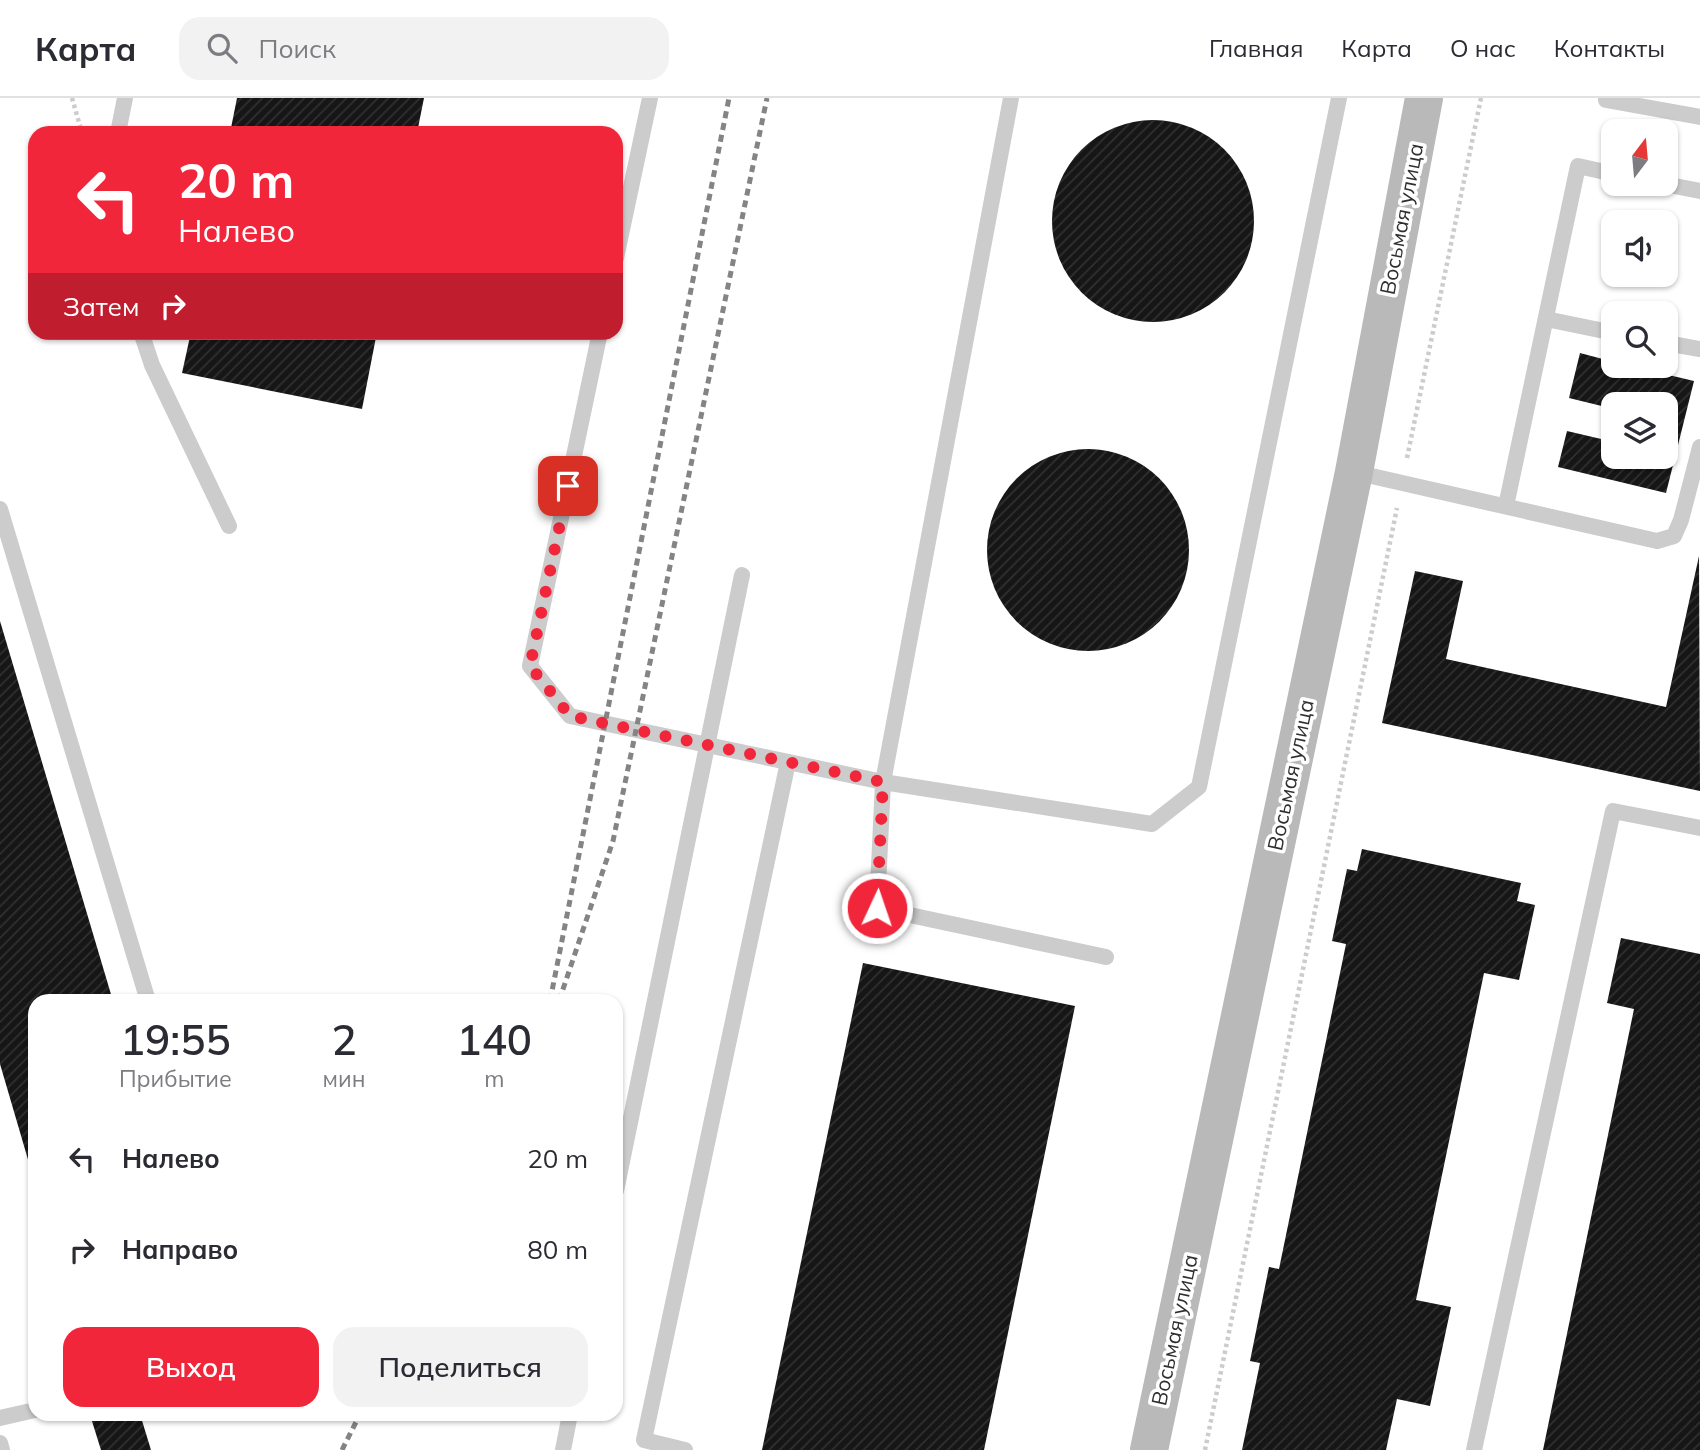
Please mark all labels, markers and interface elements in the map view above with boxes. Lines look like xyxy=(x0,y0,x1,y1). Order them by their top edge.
search box xyxy=(179,17,669,80)
text: Карта xyxy=(35,28,137,69)
icon: search xyxy=(203,29,241,67)
text: Поиск xyxy=(259,32,336,65)
text: Главная xyxy=(1209,33,1303,63)
text: Карта xyxy=(1341,33,1412,63)
text: О нас xyxy=(1450,33,1516,63)
text: Контакты xyxy=(1554,33,1665,63)
north arrow xyxy=(1601,119,1678,196)
map controls xyxy=(1601,119,1678,469)
street label: Восьмая улица xyxy=(1374,141,1428,297)
text: 20 m xyxy=(178,149,294,210)
icon: left xyxy=(63,154,154,245)
text: Налево xyxy=(178,210,295,250)
button: sound xyxy=(1601,210,1678,287)
icon: right xyxy=(154,287,192,325)
text: Затем xyxy=(63,290,140,323)
button: search xyxy=(1601,301,1678,378)
button: layers xyxy=(1601,392,1678,469)
pin xyxy=(538,456,598,516)
icon: arrive xyxy=(549,467,587,505)
street label: Восьмая улица xyxy=(1261,697,1319,853)
position arrow xyxy=(840,871,914,945)
text: 19:55 xyxy=(120,1013,231,1066)
text: 2 xyxy=(331,1013,357,1066)
text: 140 xyxy=(456,1013,532,1066)
text: Прибытие xyxy=(119,1064,232,1093)
text: мин xyxy=(323,1064,366,1093)
text: m xyxy=(484,1064,504,1093)
icon: left xyxy=(63,1140,101,1178)
text: Налево xyxy=(122,1142,220,1175)
text: 20 m xyxy=(527,1142,588,1175)
icon: right xyxy=(63,1231,101,1269)
text: Направо xyxy=(122,1233,238,1266)
text: 80 m xyxy=(527,1233,588,1266)
street label: Восьмая улица xyxy=(1145,1252,1203,1408)
button: Выход xyxy=(63,1327,319,1407)
button: Поделиться xyxy=(333,1327,588,1407)

